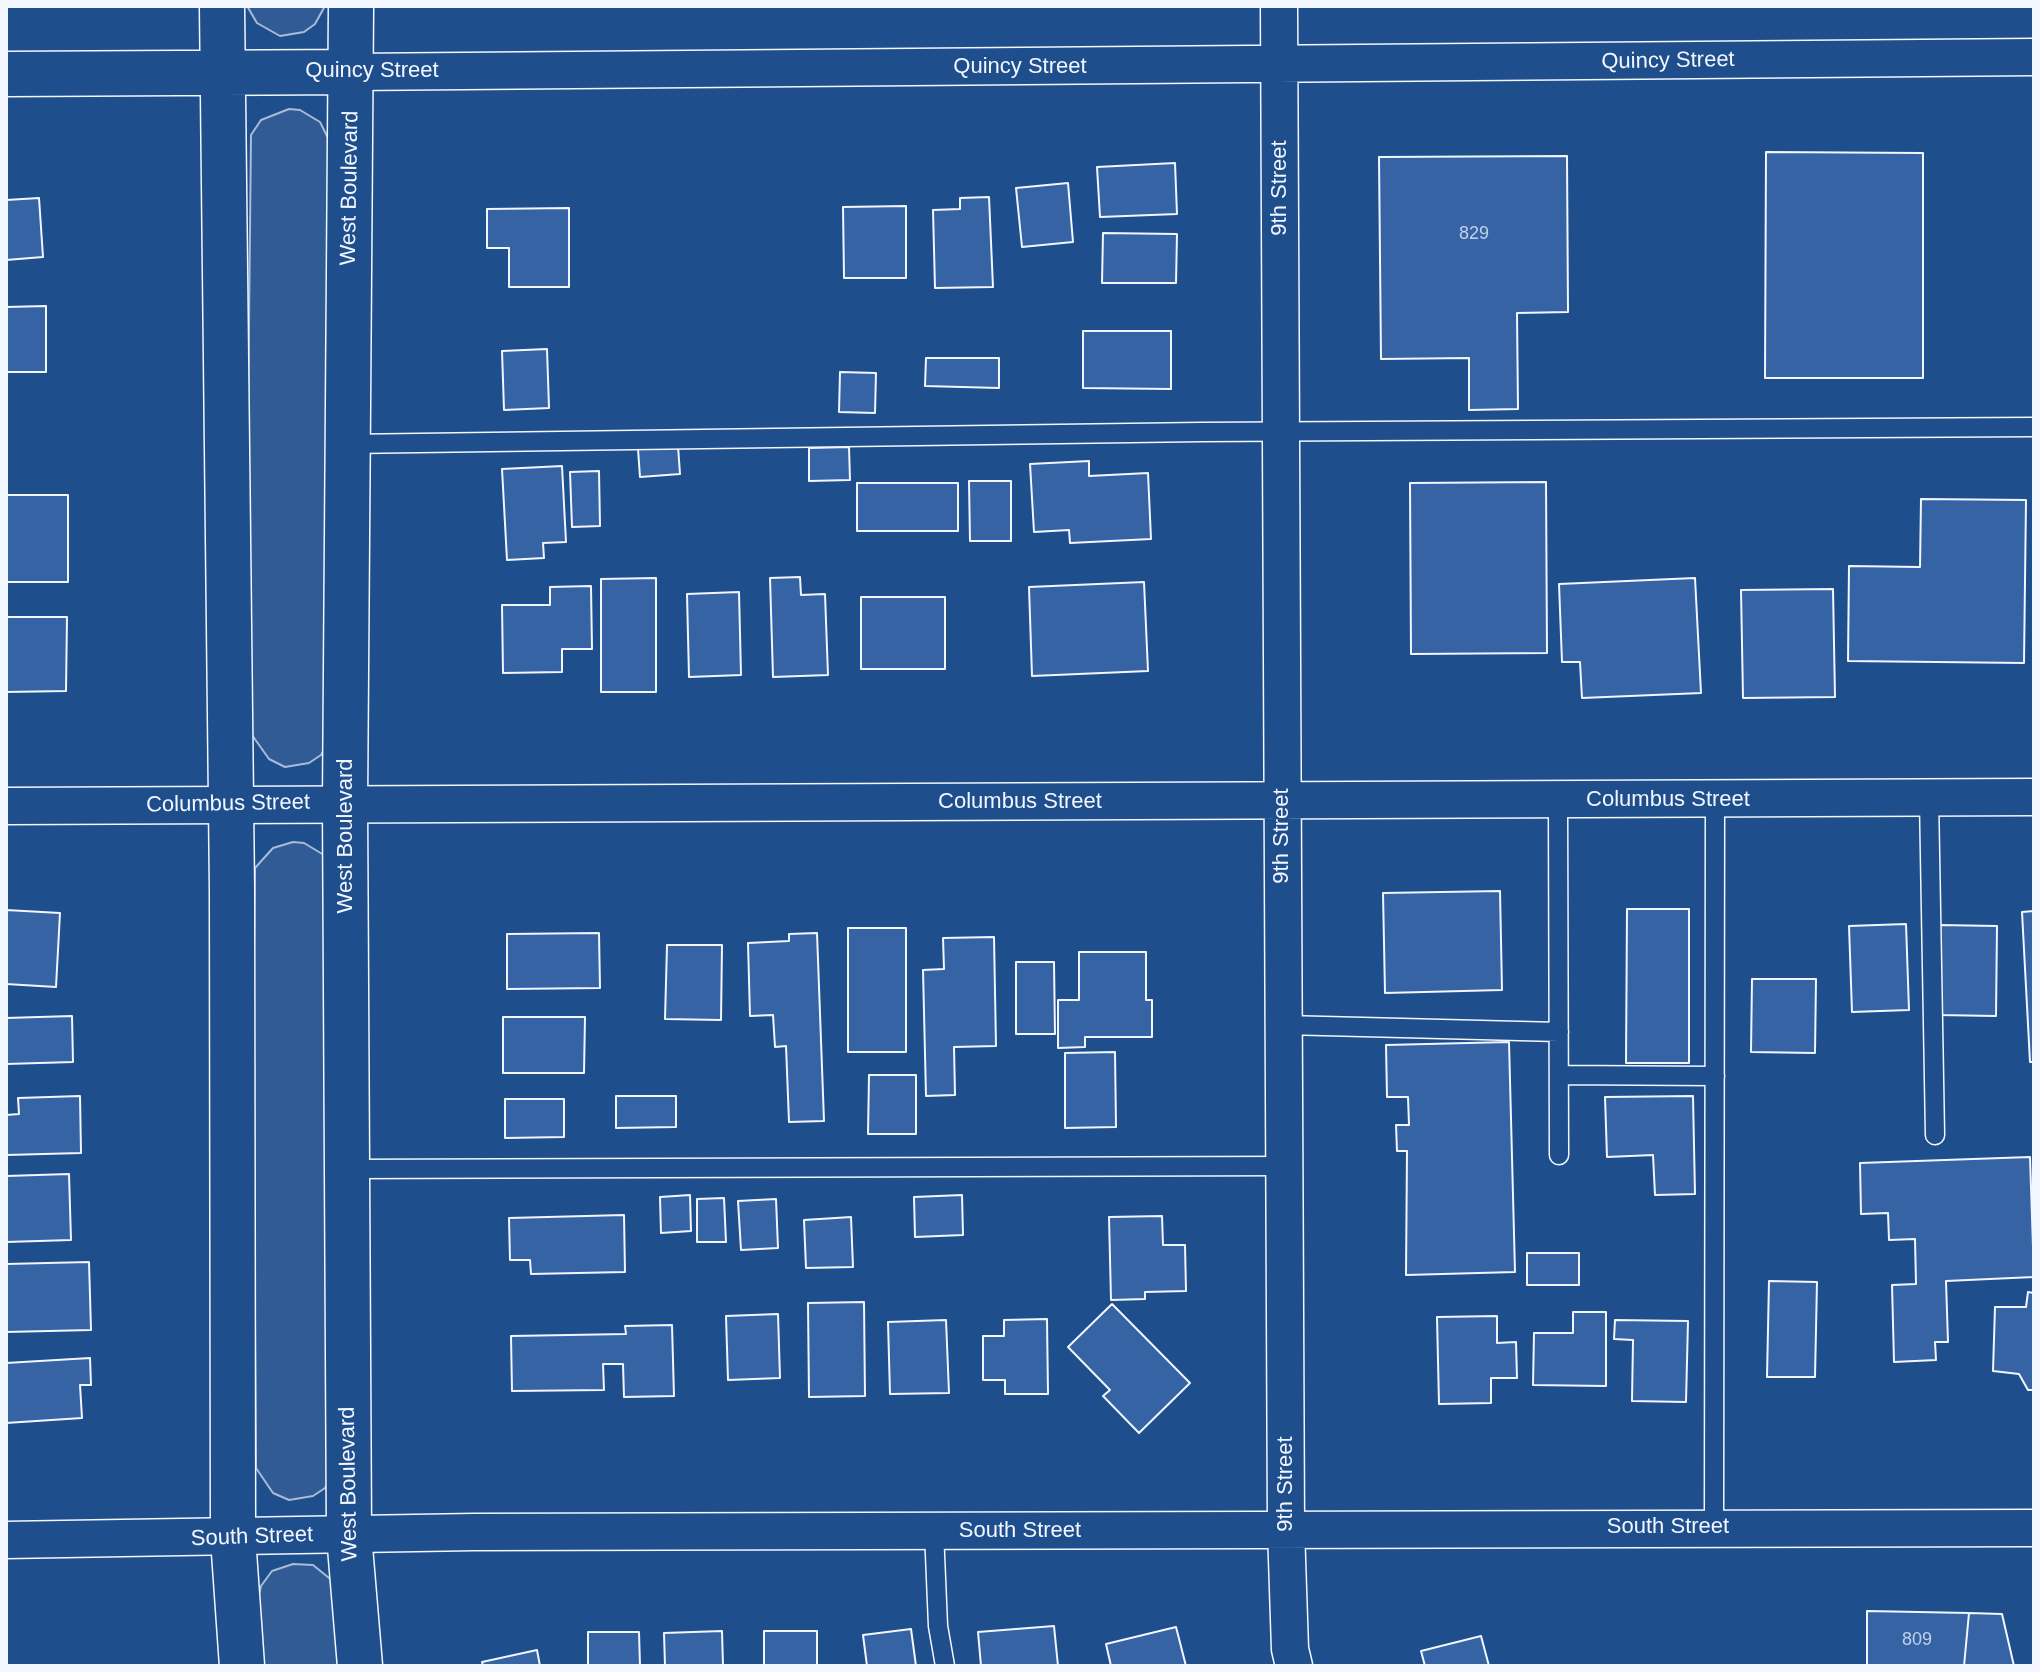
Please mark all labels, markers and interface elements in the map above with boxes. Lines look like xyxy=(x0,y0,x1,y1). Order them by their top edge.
street label: Quincy Street xyxy=(1601,47,1735,75)
street label: Quincy Street xyxy=(953,54,1087,80)
street label: Quincy Street xyxy=(305,58,439,84)
street label: West Boulevard xyxy=(335,110,365,266)
street label: 9th Street xyxy=(1267,140,1293,236)
house number: 829 xyxy=(1459,223,1489,245)
street label: West Boulevard xyxy=(333,759,359,913)
street label: Columbus Street xyxy=(1586,787,1750,813)
street label: 9th Street xyxy=(1269,788,1295,884)
street label: Columbus Street xyxy=(146,789,310,819)
street label: Columbus Street xyxy=(938,789,1102,815)
street label: West Boulevard xyxy=(334,1406,364,1562)
street label: 9th Street xyxy=(1273,1436,1299,1532)
street label: South Street xyxy=(1607,1514,1729,1540)
street label: South Street xyxy=(959,1518,1081,1544)
street label: South Street xyxy=(190,1522,314,1552)
house number: 809 xyxy=(1902,1629,1932,1651)

